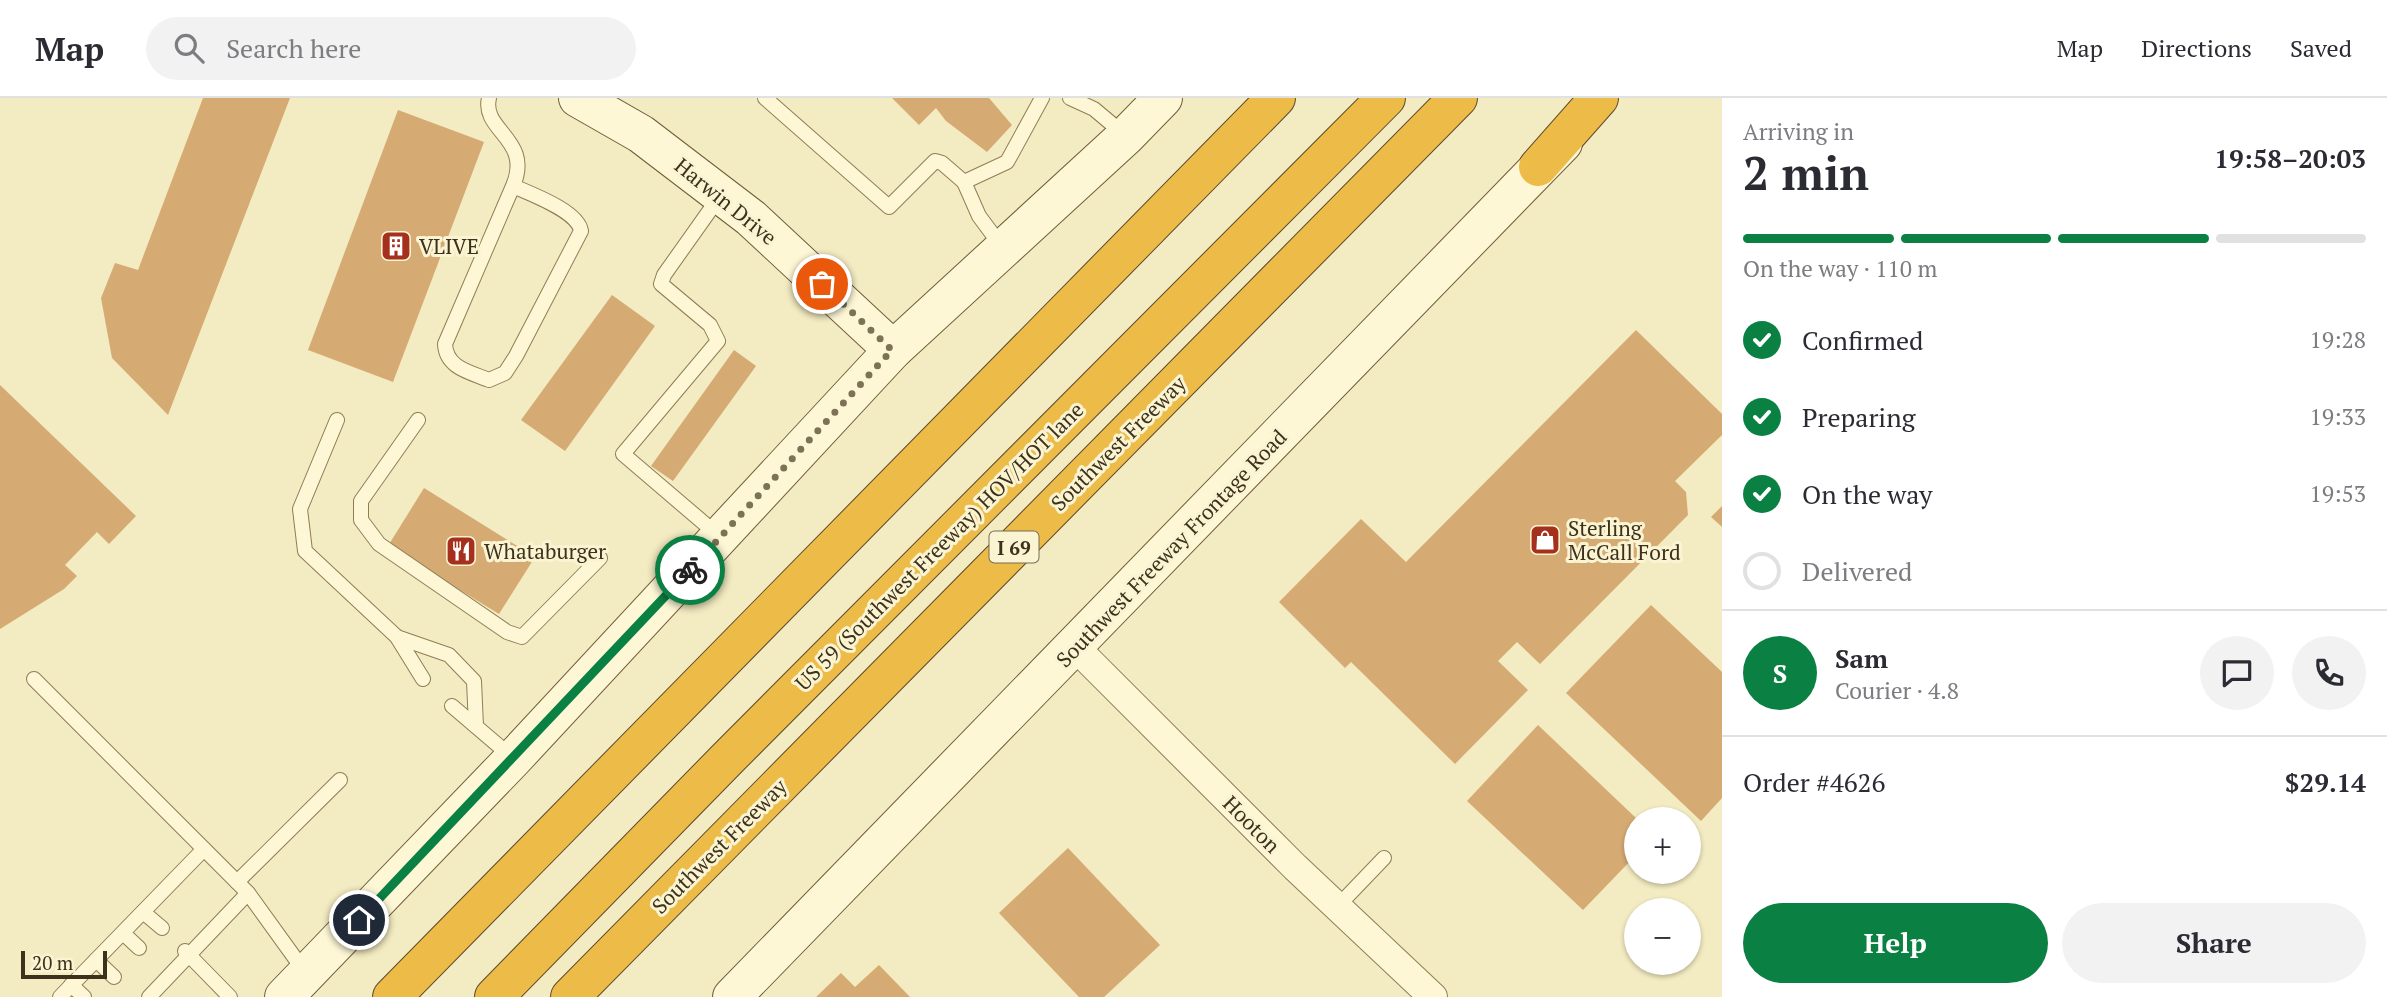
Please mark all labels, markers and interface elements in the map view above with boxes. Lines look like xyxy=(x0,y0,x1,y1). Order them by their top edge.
search box xyxy=(146,17,636,80)
text: Map xyxy=(35,27,104,70)
icon: search xyxy=(170,29,208,67)
text: Search here xyxy=(226,31,361,65)
text: Map xyxy=(2057,32,2103,64)
text: Directions xyxy=(2141,32,2252,64)
text: Saved xyxy=(2290,32,2352,64)
text: Arriving in xyxy=(1743,116,1854,147)
text: 19:58–20:03 xyxy=(2214,141,2366,175)
text: 2 min xyxy=(1743,142,1869,203)
street label: Harwin Drive xyxy=(669,151,783,251)
building icon: VLIVE xyxy=(379,229,413,263)
place label: VLIVE xyxy=(419,232,479,260)
text: On the way · 110 m xyxy=(1743,253,1937,284)
pin xyxy=(792,254,852,314)
icon: bag xyxy=(803,265,841,303)
icon: check xyxy=(1743,321,1781,359)
text: Confirmed xyxy=(1802,323,1923,357)
text: 19:28 xyxy=(2309,324,2366,355)
street label: Southwest Freeway xyxy=(1045,369,1192,516)
street label: US 59 (Southwest Freeway) HOV/HOT lane xyxy=(789,396,1089,696)
icon: check xyxy=(1743,398,1781,436)
text: Preparing xyxy=(1802,400,1915,434)
text: 19:33 xyxy=(2309,401,2366,432)
street label: Southwest Freeway Frontage Road xyxy=(1050,423,1293,673)
icon: check xyxy=(1743,475,1781,513)
text: On the way xyxy=(1802,477,1933,511)
text: 19:53 xyxy=(2309,478,2366,509)
place label: Sterling McCall Ford xyxy=(1568,514,1681,566)
shop icon: Sterling McCall Ford xyxy=(1528,523,1562,557)
road number: I 69 xyxy=(990,531,1038,562)
restaurant icon: Whataburger xyxy=(444,534,478,568)
courier xyxy=(655,535,725,605)
place label: Whataburger xyxy=(484,537,606,565)
icon: bike xyxy=(671,551,709,589)
text: Delivered xyxy=(1802,554,1912,588)
button: chat xyxy=(2200,636,2274,710)
button: phone xyxy=(2292,636,2366,710)
text: Sam xyxy=(1835,641,1888,675)
text: S xyxy=(1773,656,1787,690)
text: Courier · 4.8 xyxy=(1835,675,1959,706)
text: Order #4626 xyxy=(1743,765,1885,799)
text: $29.14 xyxy=(2285,765,2366,799)
street label: Southwest Freeway xyxy=(646,772,793,919)
street label: Hooton xyxy=(1217,789,1287,859)
map controls xyxy=(1624,807,1701,975)
button: + xyxy=(1624,807,1701,884)
pin xyxy=(329,890,389,950)
button: − xyxy=(1624,898,1701,975)
icon: home xyxy=(340,901,378,939)
button: Help xyxy=(1743,903,2048,983)
button: Share xyxy=(2062,903,2366,983)
scale bar xyxy=(21,948,107,980)
text: 20 m xyxy=(32,950,73,975)

